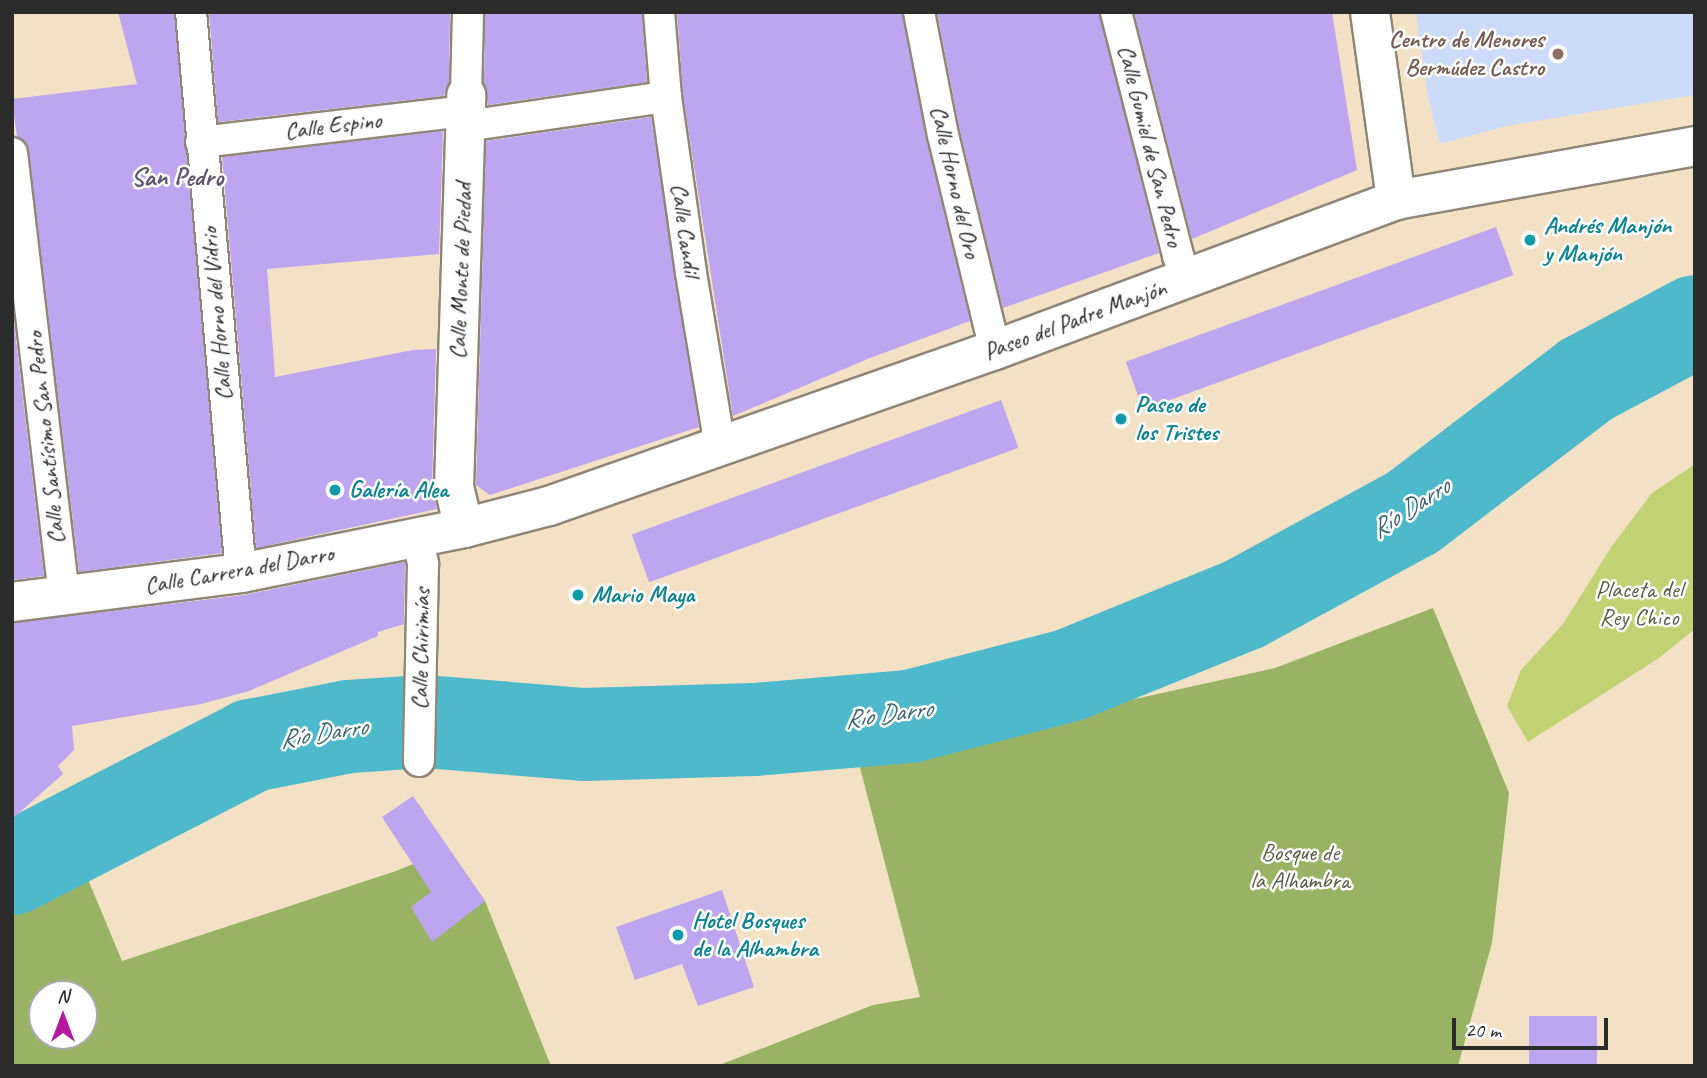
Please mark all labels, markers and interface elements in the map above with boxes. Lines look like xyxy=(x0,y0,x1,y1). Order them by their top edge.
place label: Centro de Menores Bermúdez Castro xyxy=(1389,26,1544,82)
street label: Calle Gumiel de San Pedro xyxy=(1111,42,1189,250)
marker: Centro de Menores Bermúdez Castro xyxy=(1550,46,1566,62)
street label: Calle Horno del Oro xyxy=(923,103,987,261)
street label: Calle Espino xyxy=(283,106,383,146)
district label: San Pedro xyxy=(131,161,223,193)
street label: Calle Candil xyxy=(664,181,706,279)
street label: Calle Monte de Piedad xyxy=(444,182,478,360)
place label: Andrés Manjón y Manjón xyxy=(1544,212,1671,268)
street label: Calle Horno del Vidrio xyxy=(195,226,239,402)
marker: Andrés Manjón y Manjón xyxy=(1522,232,1538,248)
street label: Paseo del Padre Manjón xyxy=(979,273,1171,367)
street label: Calle Santísimo San Pedro xyxy=(21,330,71,546)
place label: Paseo de los Tristes xyxy=(1135,391,1217,447)
marker: Paseo de los Tristes xyxy=(1113,411,1129,427)
water label: Río Darro xyxy=(1364,471,1456,545)
place label: Galería Alea xyxy=(349,476,448,504)
marker: Galería Alea xyxy=(327,482,343,498)
street label: Calle Carrera del Darro xyxy=(142,539,336,601)
park label: Placeta del Rey Chico xyxy=(1595,576,1683,632)
place label: Mario Maya xyxy=(592,581,694,609)
marker: Mario Maya xyxy=(570,587,586,603)
street label: Calle Chirimías xyxy=(406,589,436,709)
water label: Río Darro xyxy=(842,692,934,736)
water label: Río Darro xyxy=(277,711,369,755)
park label: Bosque de la Alhambra xyxy=(1250,839,1350,895)
place label: Hotel Bosques de la Alhambra xyxy=(692,907,817,963)
marker: Hotel Bosques de la Alhambra xyxy=(670,927,686,943)
north arrow xyxy=(28,980,98,1050)
text: N xyxy=(57,984,69,1008)
scale bar xyxy=(1455,1004,1611,1048)
text: 20 m xyxy=(1465,1017,1501,1043)

